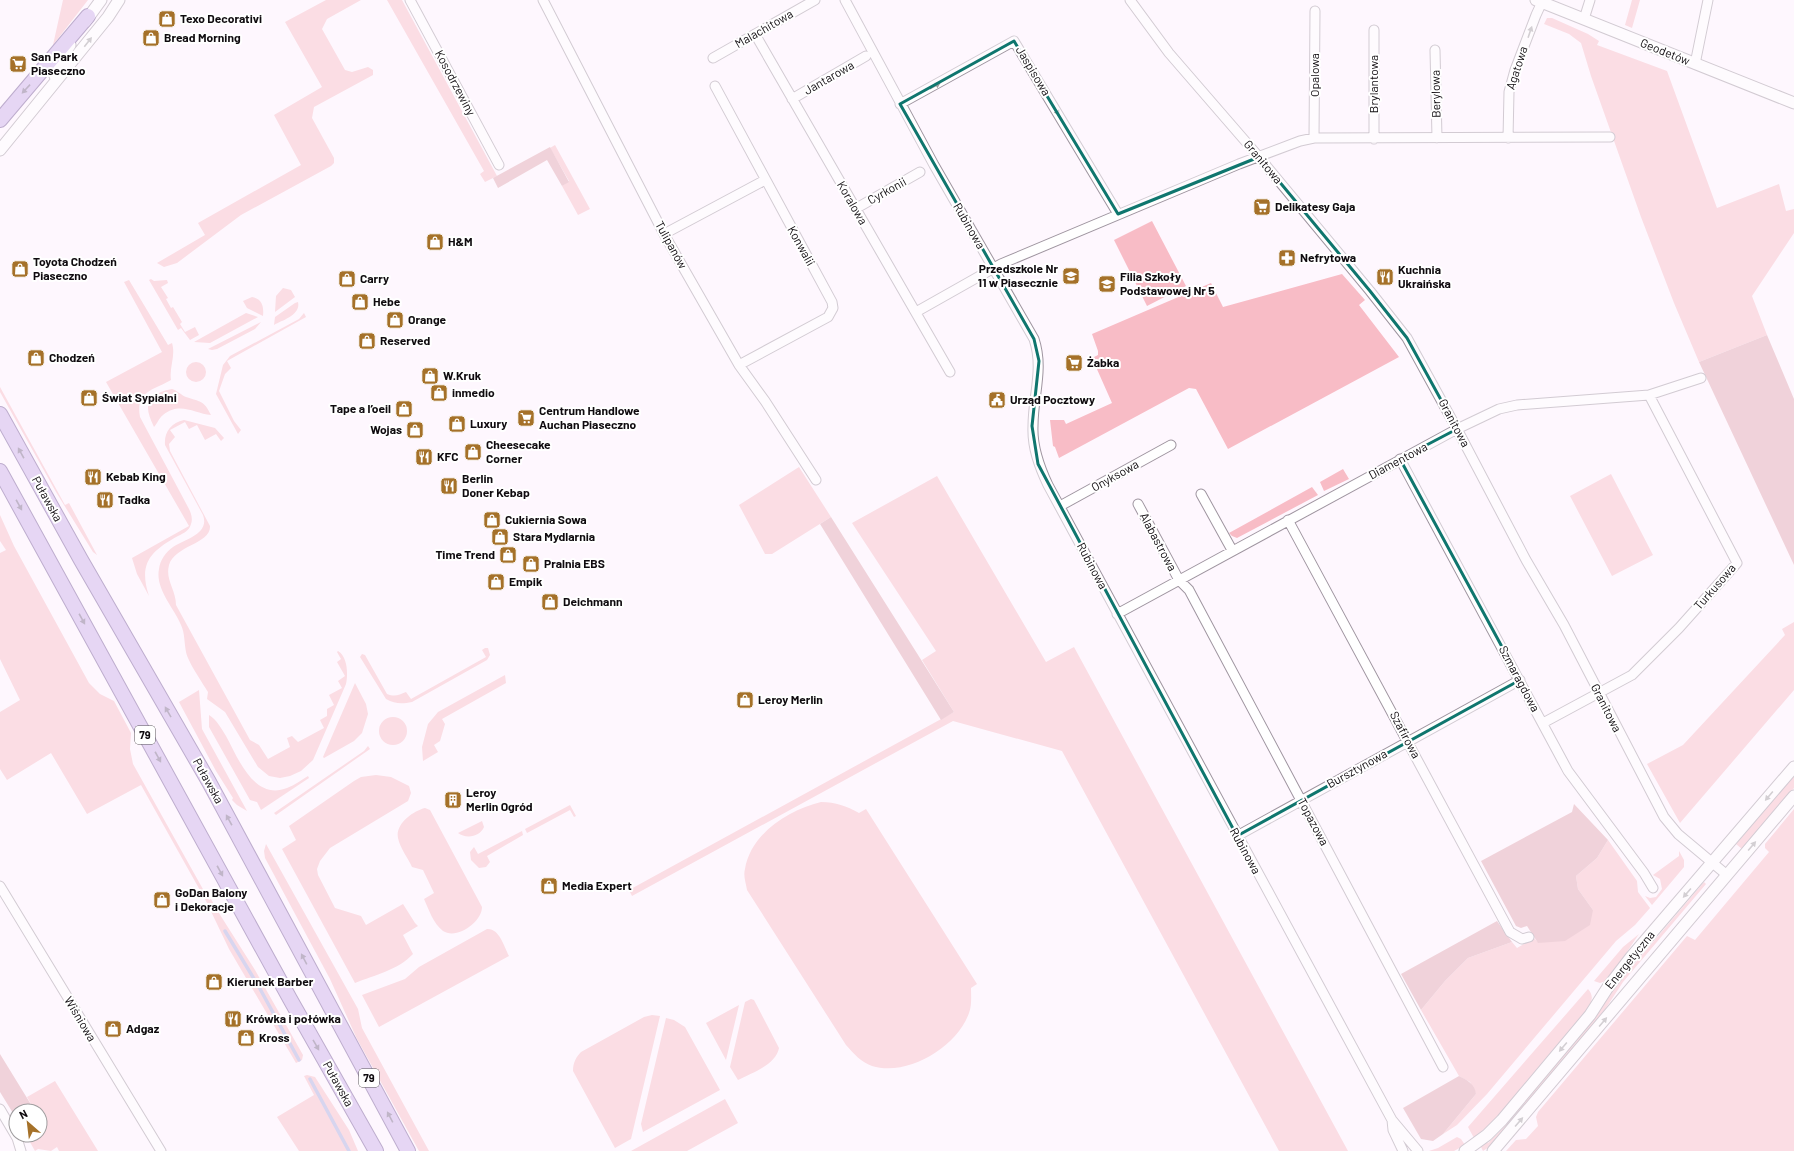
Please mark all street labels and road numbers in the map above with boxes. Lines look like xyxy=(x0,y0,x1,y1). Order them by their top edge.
street label: Malachitowa xyxy=(732,6,795,50)
street label: Geodetów xyxy=(1639,35,1693,67)
street label: Jaspisowa xyxy=(1014,43,1054,98)
street label: Agatowa xyxy=(1502,44,1530,91)
street label: Kosodrzewiny xyxy=(433,47,479,118)
street label: Opalowa xyxy=(1307,53,1321,97)
street label: Brylantowa xyxy=(1366,55,1380,113)
street label: Jantarowa xyxy=(801,57,856,97)
street label: Berylowa xyxy=(1428,70,1442,118)
street label: Granitowa xyxy=(1242,137,1286,186)
street label: Cyrkonii xyxy=(865,174,908,206)
street label: Koralowa xyxy=(835,178,871,227)
street label: Rubinowa xyxy=(951,200,989,251)
street label: Tulipanów xyxy=(653,218,691,271)
street label: Konwalii xyxy=(785,223,819,268)
street label: Granitowa xyxy=(1436,396,1473,449)
street label: Diamentowa xyxy=(1366,439,1429,481)
street label: Onyksowa xyxy=(1088,456,1141,494)
street label: Puławska xyxy=(30,473,66,524)
street label: Alabastrowa xyxy=(1138,510,1180,573)
street label: Rubinowa xyxy=(1075,540,1111,591)
street label: Turkusowa xyxy=(1691,561,1738,612)
street label: Szmaragdowa xyxy=(1497,643,1543,714)
street label: Granitowa xyxy=(1589,681,1625,734)
street label: Szafirowa xyxy=(1388,709,1424,760)
road number: 79 xyxy=(135,726,155,744)
street label: Bursztynowa xyxy=(1324,746,1389,790)
street label: Puławska xyxy=(191,755,227,806)
street label: Topazowa xyxy=(1296,795,1332,848)
street label: Rubinowa xyxy=(1227,825,1264,876)
street label: Energetyczna xyxy=(1601,927,1657,991)
street label: Wiśniowa xyxy=(62,993,100,1043)
street label: Puławska xyxy=(321,1058,357,1109)
road number: 79 xyxy=(359,1069,379,1087)

